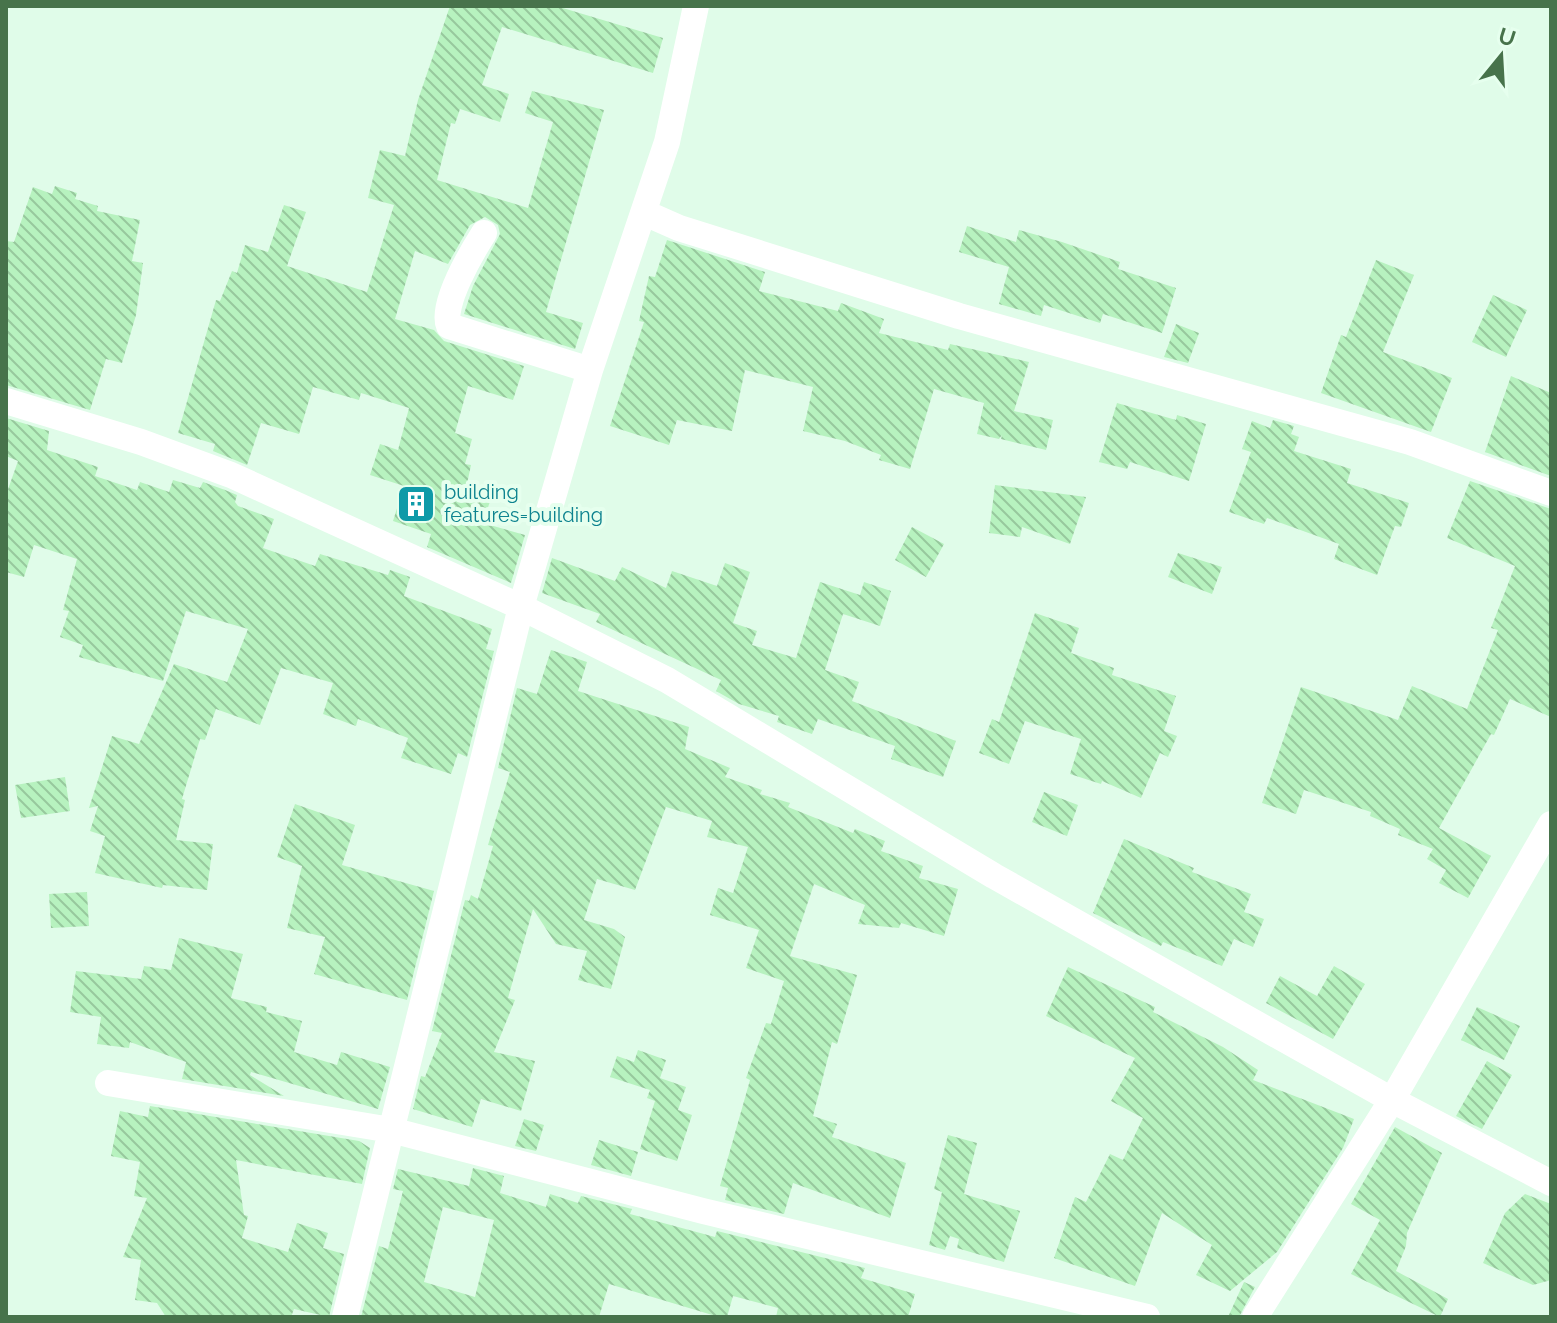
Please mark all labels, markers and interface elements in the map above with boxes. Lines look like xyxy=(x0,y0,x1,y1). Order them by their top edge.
north arrow xyxy=(1461,16,1541,96)
text: U xyxy=(1495,22,1519,52)
place label: building features=building xyxy=(444,480,603,527)
building icon: building features=building xyxy=(395,483,437,525)

